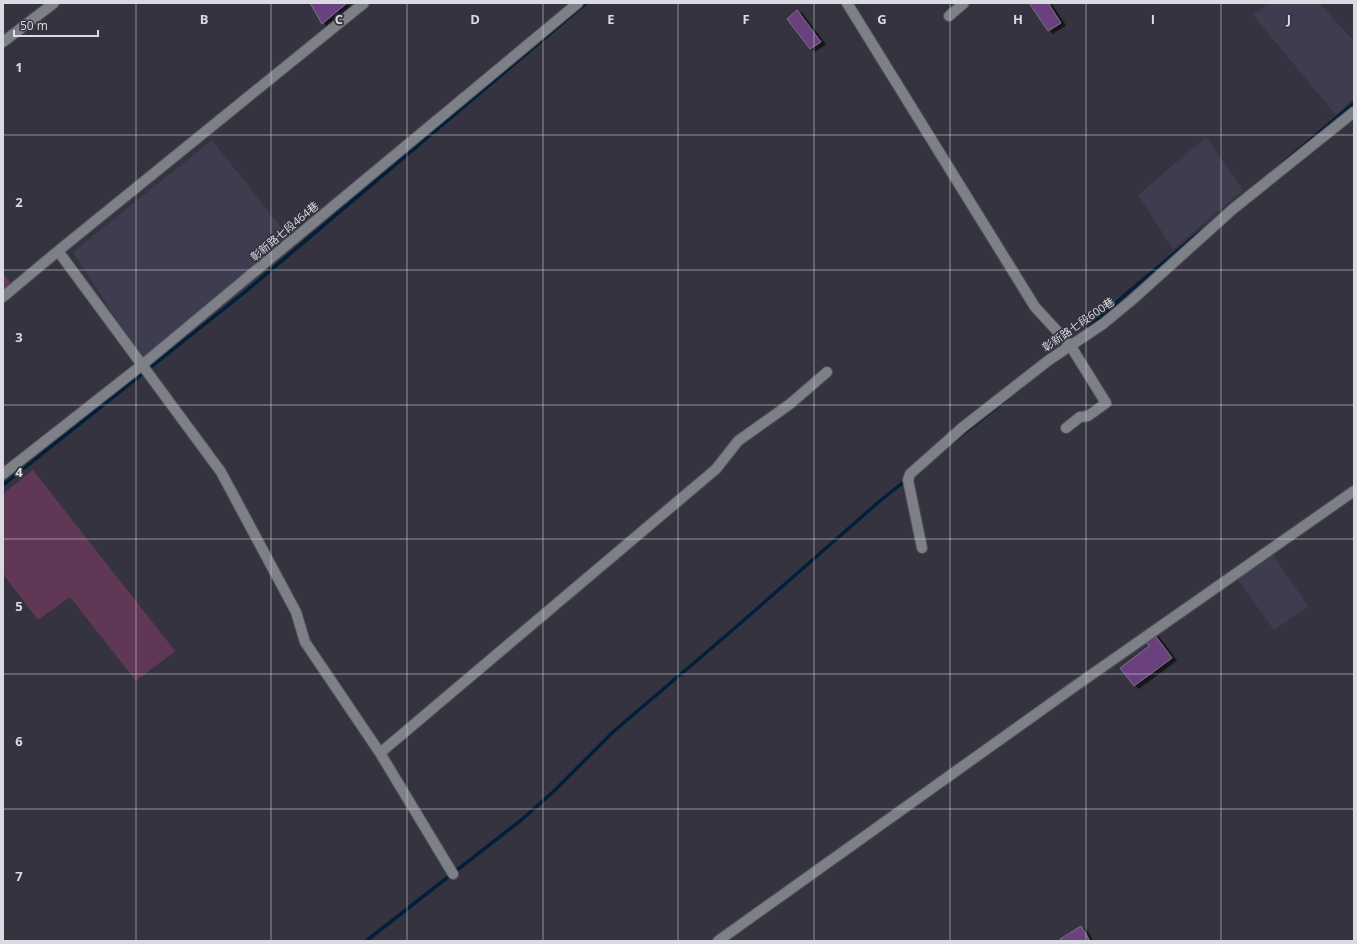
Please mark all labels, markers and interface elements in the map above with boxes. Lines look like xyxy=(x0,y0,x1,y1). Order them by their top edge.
text: B xyxy=(200,10,209,28)
text: C xyxy=(335,10,343,28)
text: D xyxy=(470,10,480,28)
text: E xyxy=(607,10,615,28)
text: F xyxy=(742,10,750,28)
text: G xyxy=(877,10,887,28)
text: H xyxy=(1013,10,1023,28)
text: I xyxy=(1151,10,1155,28)
text: J xyxy=(1286,10,1291,28)
scale bar xyxy=(14,12,98,38)
text: 50 m xyxy=(20,17,48,34)
text: 1 xyxy=(15,58,23,76)
text: 2 xyxy=(15,193,23,211)
street label: 彰新路七段464巷 xyxy=(247,198,321,264)
street label: 彰新路七段600巷 xyxy=(1039,294,1117,354)
text: 3 xyxy=(15,328,23,346)
text: 4 xyxy=(15,463,23,481)
text: 5 xyxy=(15,597,23,615)
text: 6 xyxy=(15,732,23,750)
text: 7 xyxy=(15,867,23,885)

